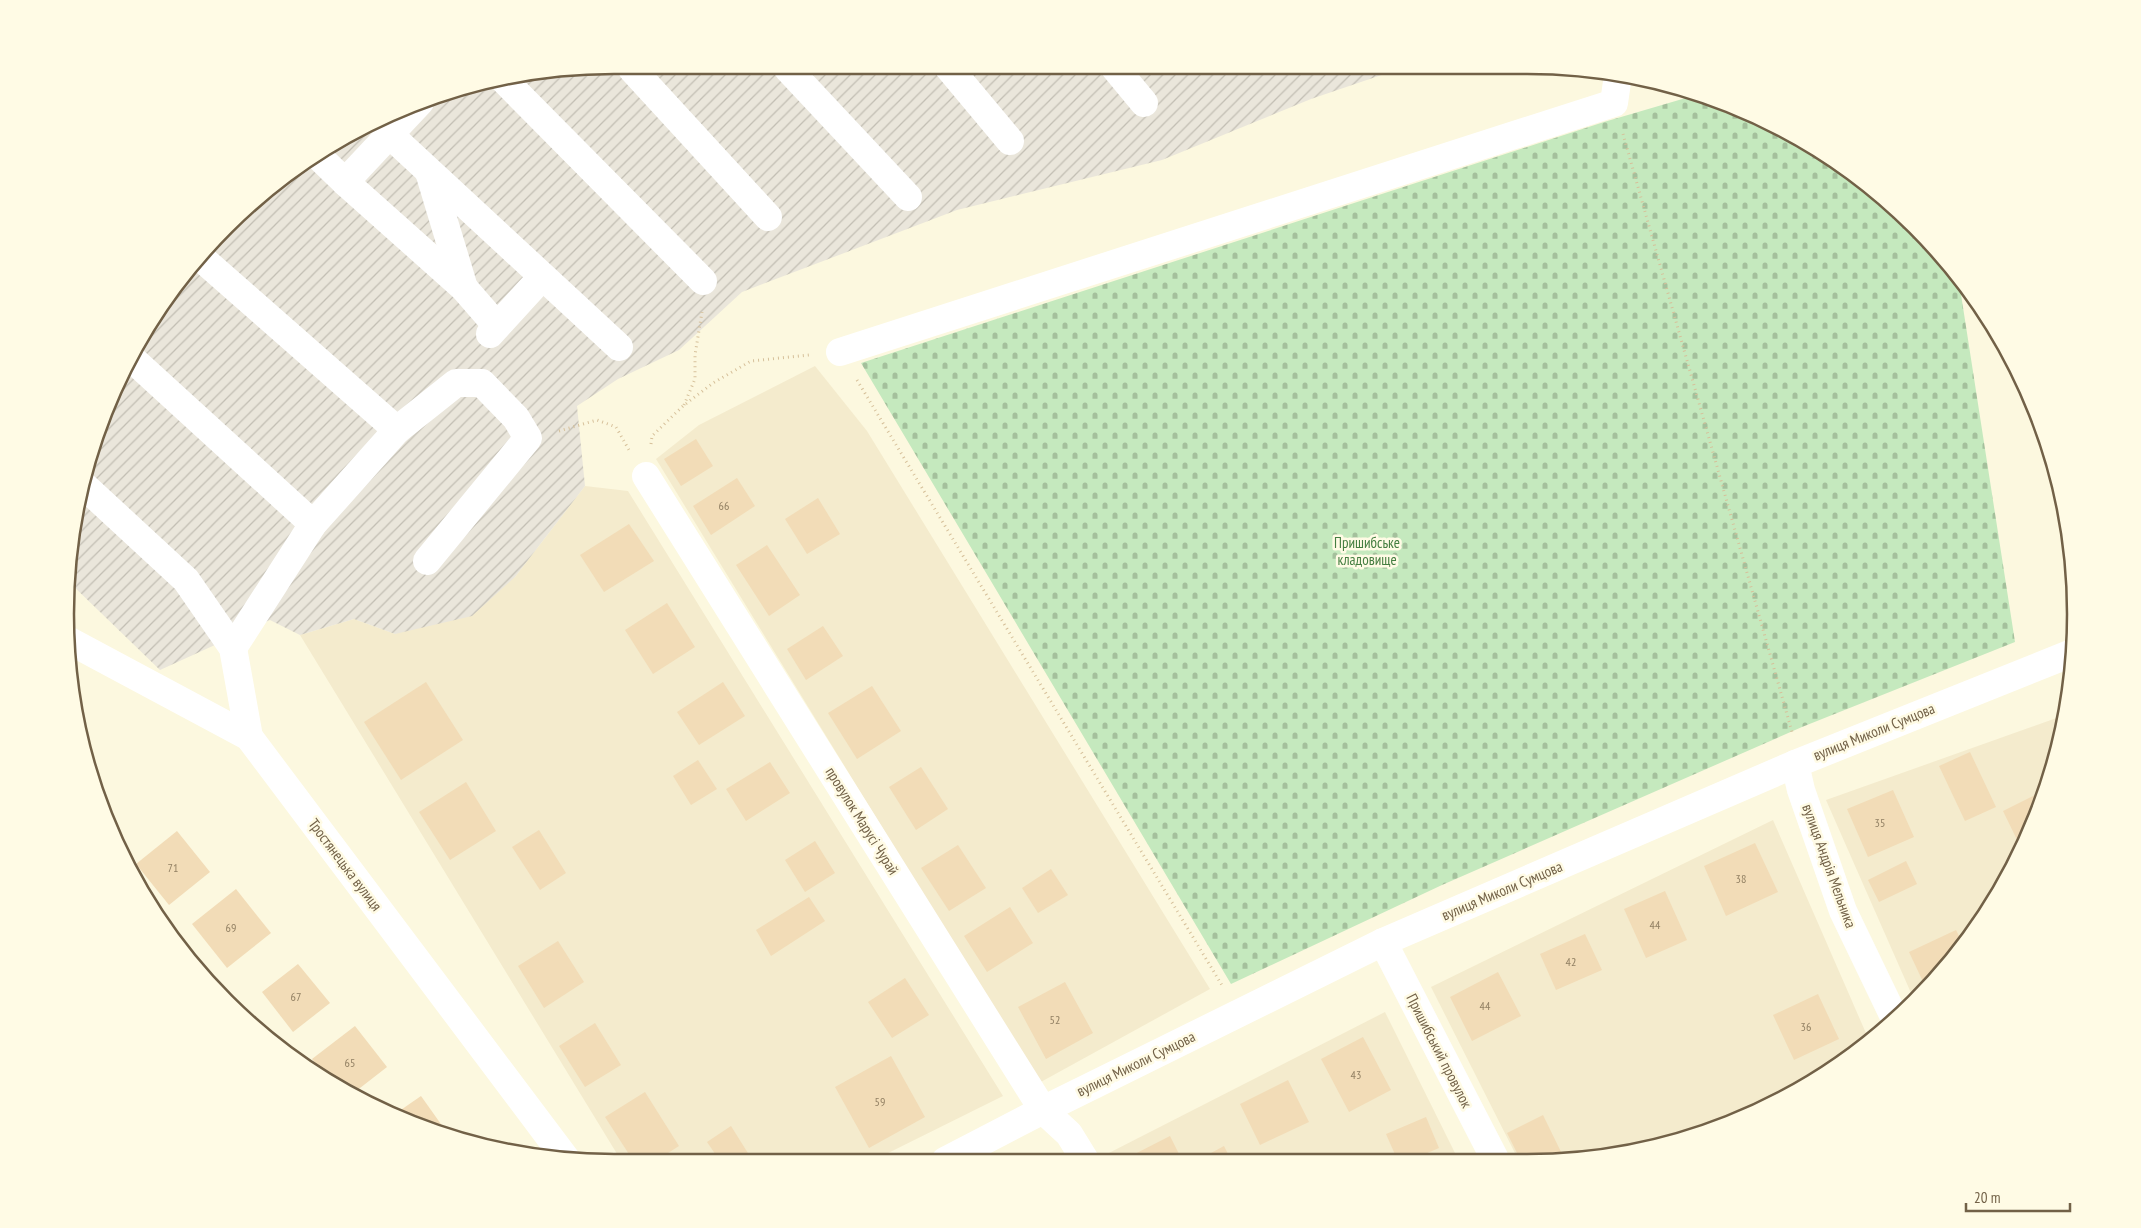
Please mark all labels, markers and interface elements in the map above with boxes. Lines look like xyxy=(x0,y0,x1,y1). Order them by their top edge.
house number: 66 xyxy=(719,498,729,513)
park label: Пришибське кладовище xyxy=(1334,533,1400,569)
street label: вулиця Миколи Сумцова xyxy=(1810,699,1937,765)
street label: провулок Марусі Чурай xyxy=(822,763,903,878)
street label: вулиця Андрія Мельника xyxy=(1798,801,1861,930)
street label: Тростянецька вулиця xyxy=(304,815,386,915)
house number: 35 xyxy=(1875,815,1885,830)
street label: вулиця Миколи Сумцова xyxy=(1439,857,1565,925)
house number: 71 xyxy=(168,860,178,875)
house number: 38 xyxy=(1736,871,1746,886)
house number: 44 xyxy=(1650,917,1661,932)
house number: 69 xyxy=(226,920,236,935)
house number: 42 xyxy=(1566,954,1576,969)
house number: 67 xyxy=(291,989,301,1004)
street label: Пришибський провулок xyxy=(1403,991,1476,1111)
house number: 44 xyxy=(1480,998,1491,1013)
house number: 52 xyxy=(1050,1012,1060,1027)
house number: 36 xyxy=(1801,1019,1811,1034)
street label: вулиця Миколи Сумцова xyxy=(1073,1027,1198,1100)
house number: 65 xyxy=(345,1055,355,1070)
house number: 43 xyxy=(1351,1067,1361,1082)
house number: 59 xyxy=(875,1094,885,1109)
scale bar xyxy=(1966,1180,2070,1212)
text: 20 m xyxy=(1974,1188,2000,1207)

